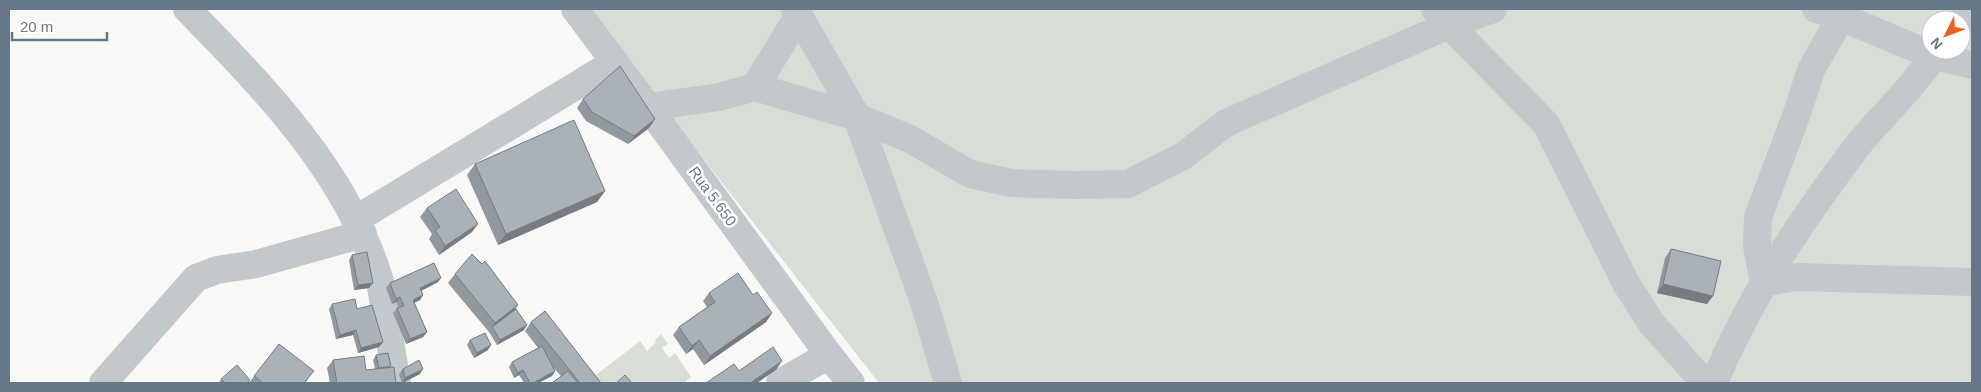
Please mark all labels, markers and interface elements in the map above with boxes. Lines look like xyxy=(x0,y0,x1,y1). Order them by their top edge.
scale bar xyxy=(12,10,108,42)
north arrow xyxy=(1921,10,1971,60)
text: 20 m xyxy=(20,18,53,35)
text: N xyxy=(1927,35,1946,53)
street label: Rua 5.650 xyxy=(686,163,740,229)

